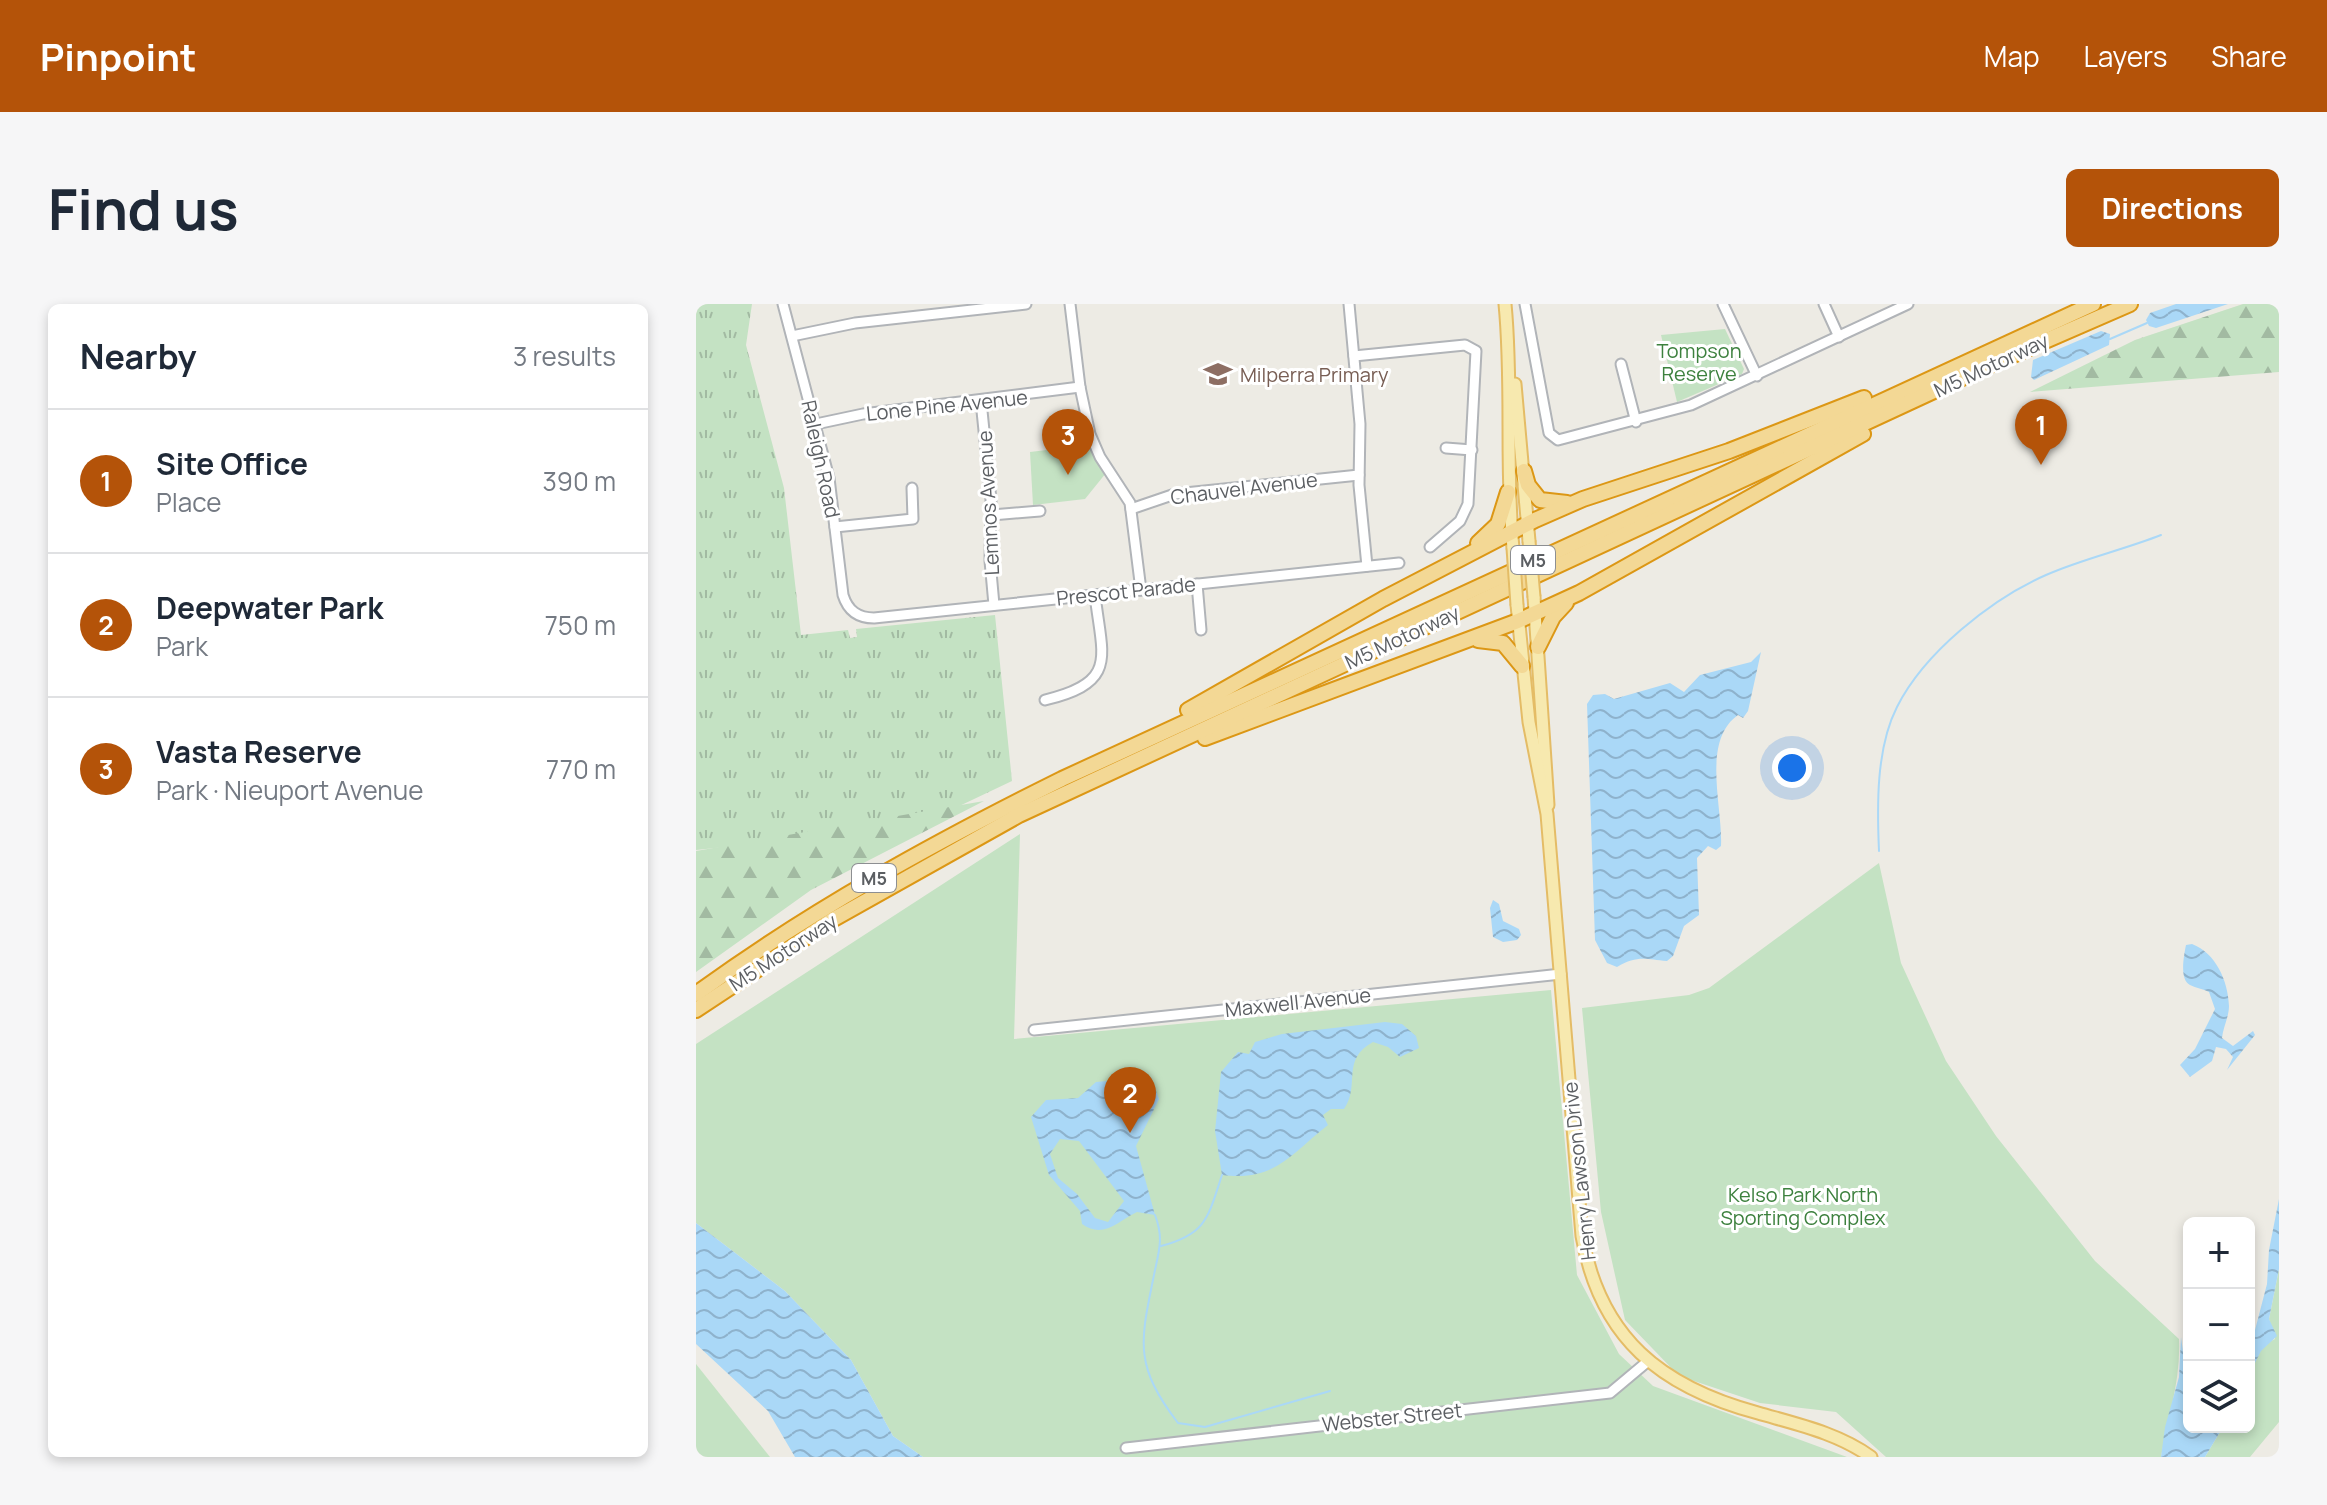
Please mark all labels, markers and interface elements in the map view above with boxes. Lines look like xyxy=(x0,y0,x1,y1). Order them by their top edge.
text: Pinpoint xyxy=(40,30,196,82)
text: Map xyxy=(1984,37,2040,75)
text: Layers xyxy=(2084,37,2167,75)
text: Share xyxy=(2211,37,2287,75)
button: Directions xyxy=(2066,169,2279,247)
text: Find us xyxy=(48,170,239,247)
street label: M5 Motorway xyxy=(1929,326,2053,403)
text: Nearby xyxy=(80,333,196,379)
park label: Tompson Reserve xyxy=(1656,337,1742,387)
text: 3 results xyxy=(513,338,616,374)
school or university icon: Milperra Primary xyxy=(1203,359,1233,389)
place label: Milperra Primary xyxy=(1240,361,1389,388)
street label: Lone Pine Avenue xyxy=(865,383,1029,427)
street label: Raleigh Road xyxy=(795,398,847,520)
pin: 1 xyxy=(2015,399,2067,465)
pin: 3 xyxy=(1042,409,1094,475)
street label: Lemnos Avenue xyxy=(971,430,1005,576)
text: Site Office xyxy=(156,443,308,484)
text: 1 xyxy=(100,463,112,499)
text: 390 m xyxy=(542,463,616,499)
street label: Chauvel Avenue xyxy=(1169,466,1319,510)
text: Place xyxy=(156,484,221,520)
road number: M5 xyxy=(1511,546,1555,574)
street label: Prescot Parade xyxy=(1055,570,1197,612)
text: Deepwater Park xyxy=(156,587,383,628)
street label: M5 Motorway xyxy=(1340,598,1464,675)
text: 2 xyxy=(98,607,114,643)
text: 750 m xyxy=(545,607,616,643)
text: Park xyxy=(156,628,208,664)
text: Vasta Reserve xyxy=(156,731,362,772)
your location xyxy=(1772,748,1812,788)
text: 3 xyxy=(98,751,114,787)
text: 770 m xyxy=(546,751,616,787)
text: Park · Nieuport Avenue xyxy=(156,772,423,808)
road number: M5 xyxy=(852,864,896,892)
street label: M5 Motorway xyxy=(724,907,842,997)
street label: Maxwell Avenue xyxy=(1224,981,1372,1023)
pin: 2 xyxy=(1104,1067,1156,1133)
street label: Henry Lawson Drive xyxy=(1556,1080,1602,1262)
park label: Kelso Park North Sporting Complex xyxy=(1720,1181,1886,1231)
map controls xyxy=(2183,1217,2255,1433)
button: + xyxy=(2183,1217,2255,1289)
button: − xyxy=(2183,1289,2255,1361)
button: layers xyxy=(2183,1361,2255,1433)
street label: Webster Street xyxy=(1321,1396,1463,1438)

